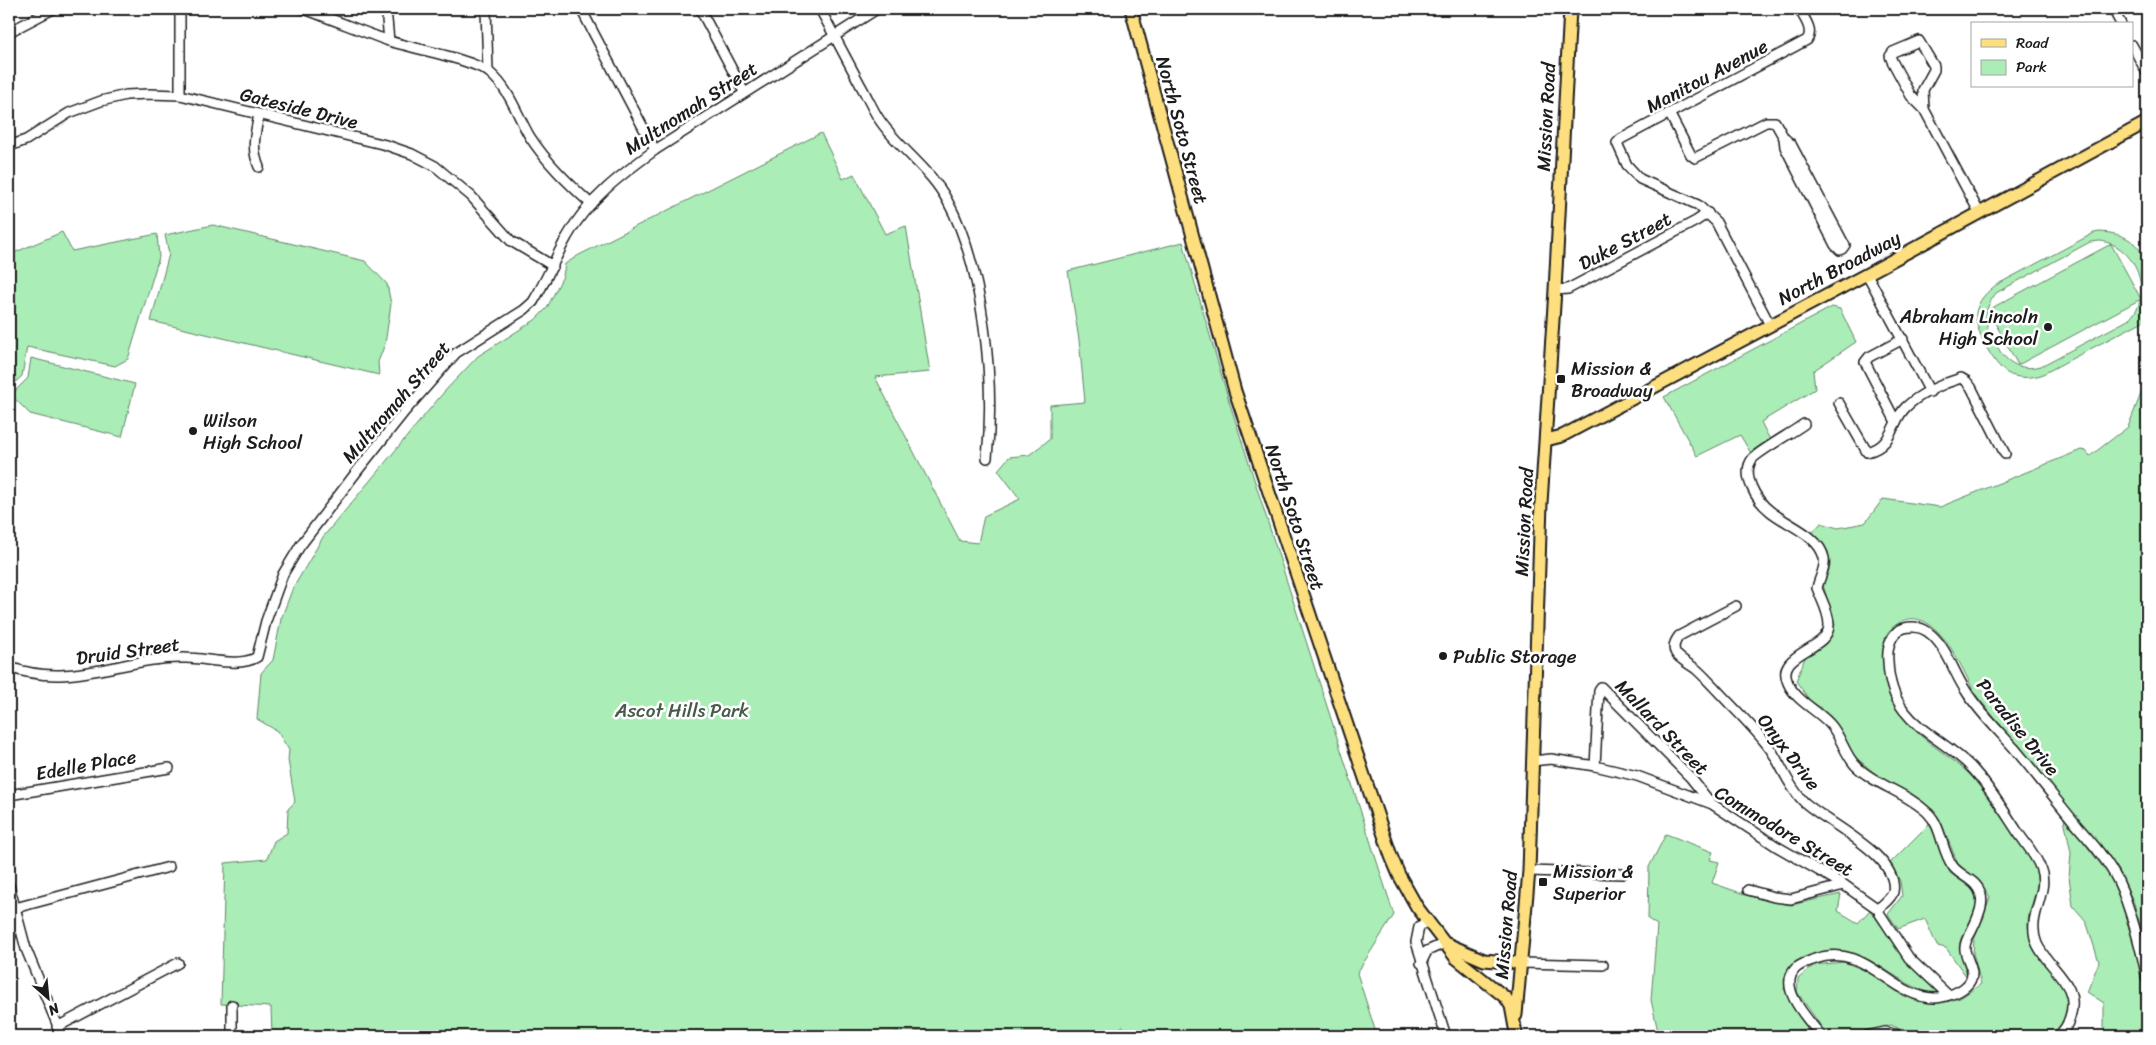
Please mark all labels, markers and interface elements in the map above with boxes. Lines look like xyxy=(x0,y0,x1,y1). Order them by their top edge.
legend xyxy=(1971,22,2134,88)
street label: Manitou Avenue xyxy=(1640,30,1774,122)
text: Road xyxy=(2016,30,2049,56)
street label: Multnomah Street xyxy=(618,52,764,164)
street label: North Soto Street xyxy=(1146,52,1218,208)
text: Park xyxy=(2016,54,2047,80)
street label: Mission Road xyxy=(1527,60,1565,172)
street label: Gateside Drive xyxy=(237,77,361,139)
street label: Duke Street xyxy=(1572,203,1678,279)
street label: North Broadway xyxy=(1771,222,1907,314)
place label: Abraham Lincoln High School xyxy=(1899,300,2039,355)
marker: Abraham Lincoln High School xyxy=(2042,321,2054,333)
street label: Multnomah Street xyxy=(333,333,459,471)
place label: Mission & Broadway xyxy=(1571,352,1653,407)
marker: Mission & Broadway xyxy=(1555,373,1567,385)
place label: Wilson High School xyxy=(203,404,303,459)
marker: Wilson High School xyxy=(187,425,199,437)
street label: North Soto Street xyxy=(1256,440,1334,594)
street label: Mission Road xyxy=(1505,465,1543,577)
street label: Druid Street xyxy=(74,627,182,675)
place label: Public Storage xyxy=(1453,640,1577,673)
marker: Public Storage xyxy=(1437,650,1449,662)
street label: Mallard Street xyxy=(1607,671,1717,783)
street label: Paradise Drive xyxy=(1968,671,2068,783)
park label: Ascot Hills Park xyxy=(614,694,749,727)
street label: Onyx Drive xyxy=(1749,706,1829,798)
street label: Edelle Place xyxy=(33,740,139,790)
street label: Commodore Street xyxy=(1708,776,1860,886)
place label: Mission & Superior xyxy=(1553,855,1633,910)
street label: Mission Road xyxy=(1485,867,1527,981)
marker: Mission & Superior xyxy=(1537,876,1549,888)
north arrow xyxy=(22,972,72,1022)
text: N xyxy=(43,995,65,1023)

